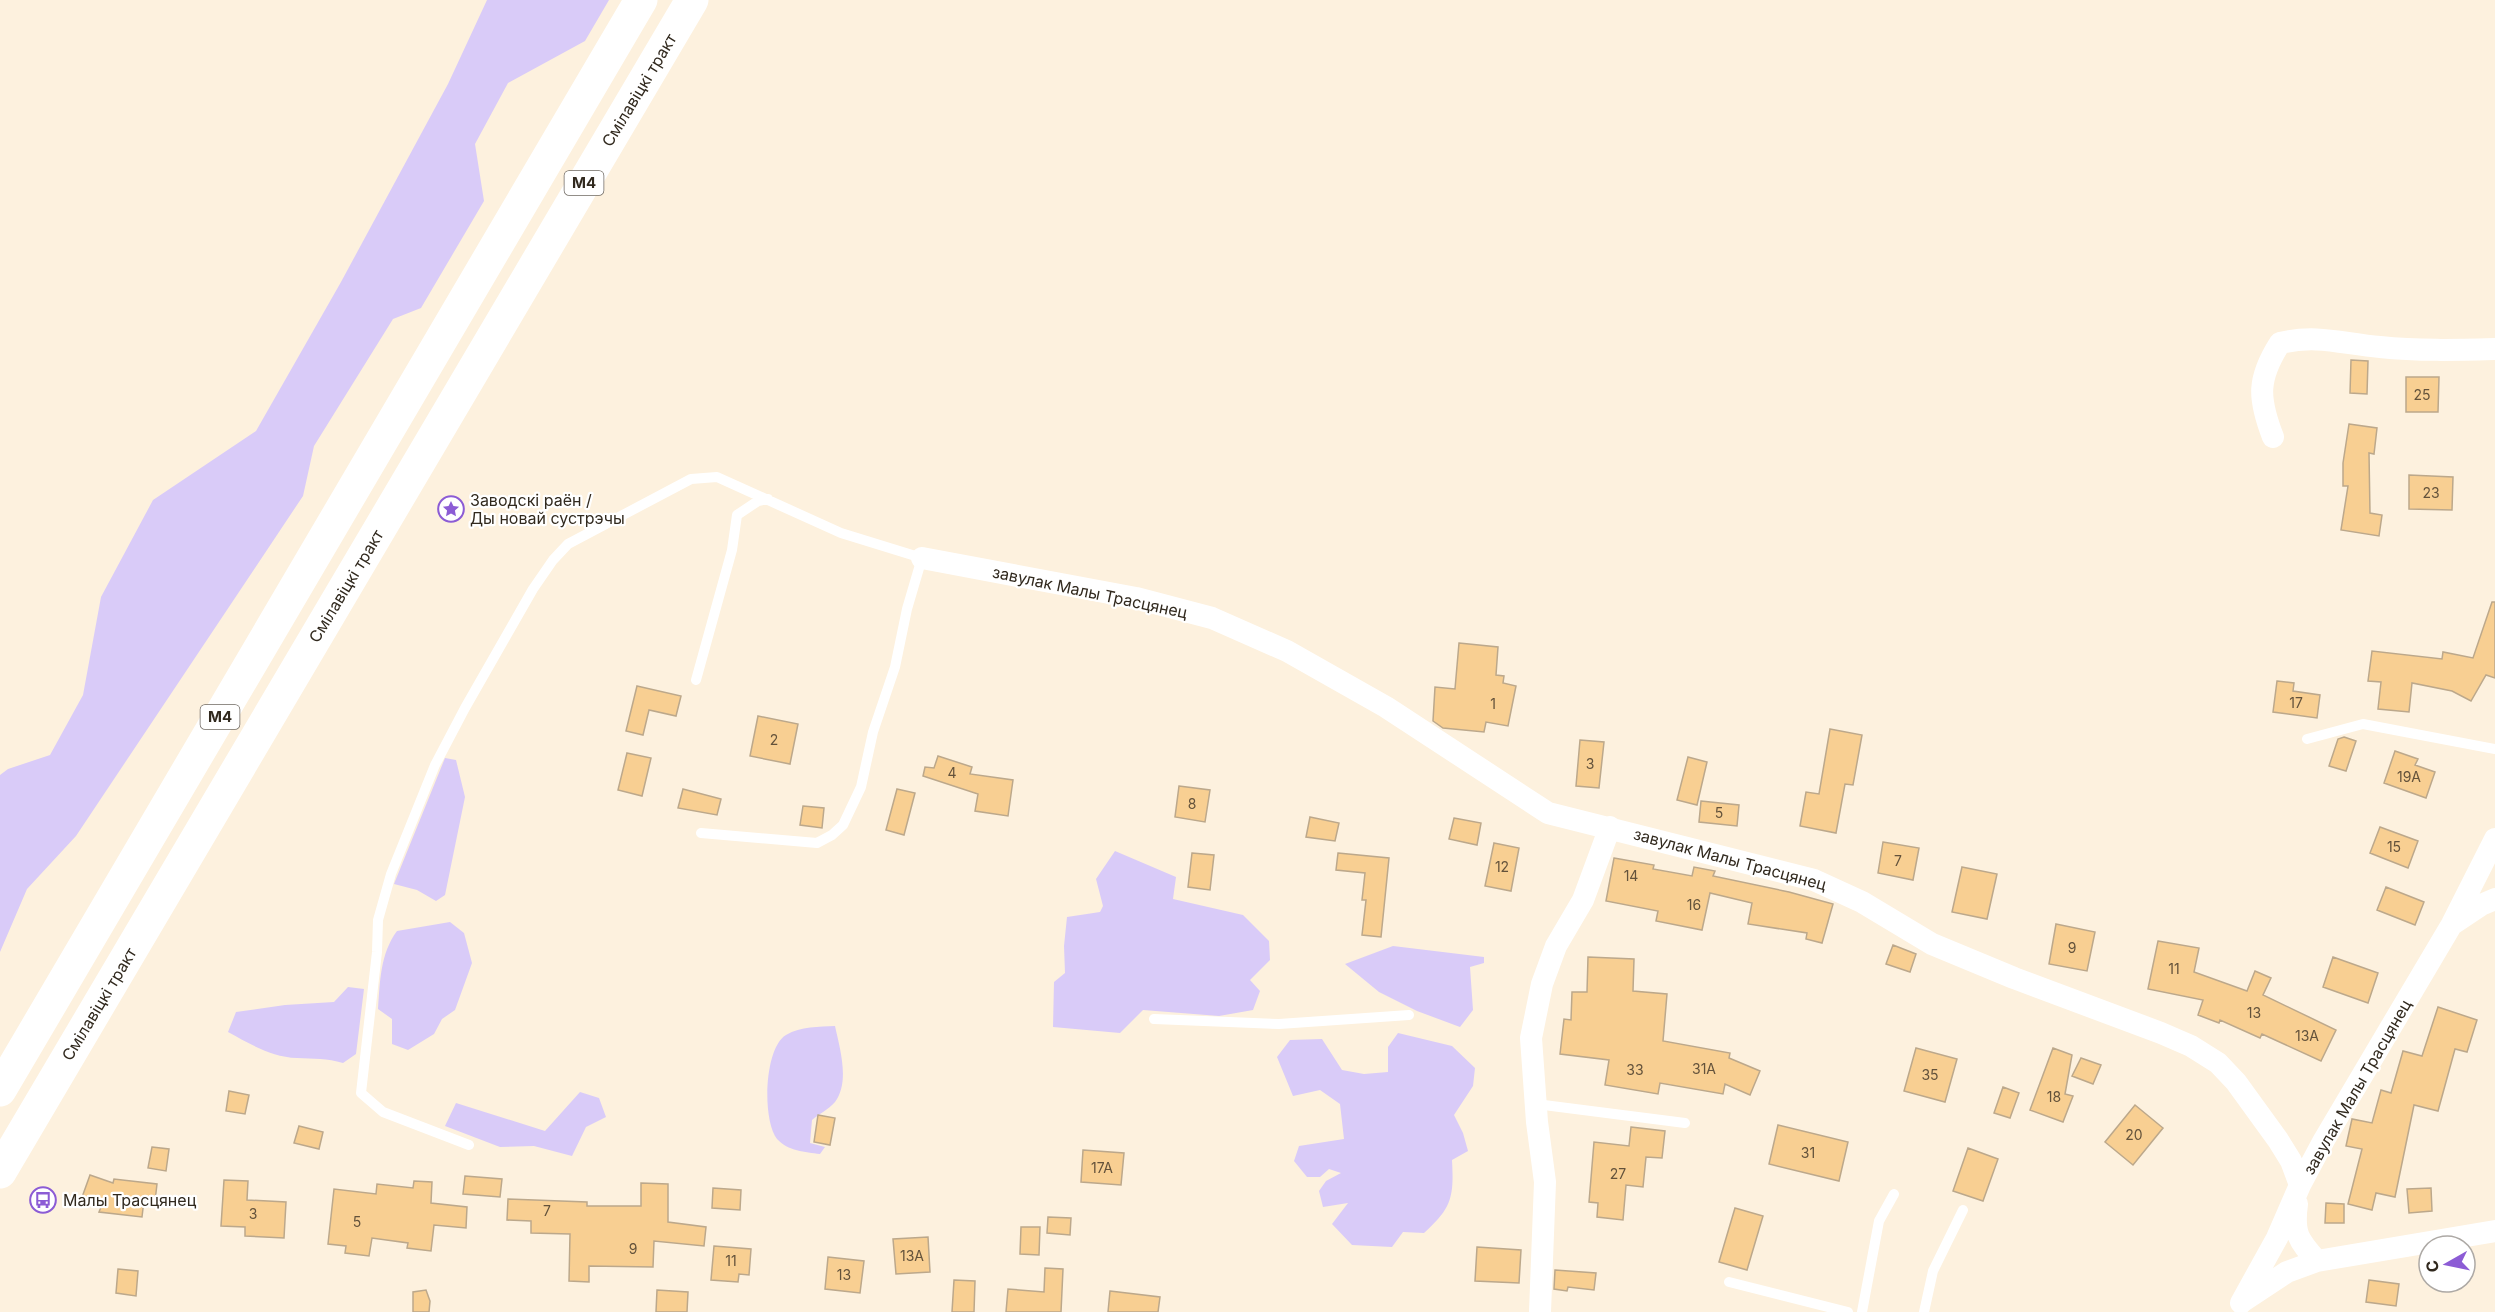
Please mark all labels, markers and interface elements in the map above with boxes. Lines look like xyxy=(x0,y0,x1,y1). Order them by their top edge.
street label: Смілавіцкі тракт xyxy=(597,29,681,150)
road number: М4 xyxy=(564,171,604,195)
house number: 25 xyxy=(2413,386,2431,403)
house number: 23 xyxy=(2422,484,2440,501)
place label: Заводскі раён / Ды новай сустрэчы xyxy=(470,490,625,528)
place icon: Заводскі раён / Ды новай сустрэчы xyxy=(436,494,466,524)
street label: Смілавіцкі тракт xyxy=(304,525,388,646)
street label: завулак Малы Трасцянец xyxy=(991,562,1190,623)
house number: 17 xyxy=(2289,694,2303,711)
house number: 1 xyxy=(1490,695,1496,712)
road number: М4 xyxy=(200,705,240,729)
house number: 2 xyxy=(770,731,778,748)
house number: 3 xyxy=(1586,755,1594,772)
house number: 4 xyxy=(947,764,957,781)
house number: 19А xyxy=(2397,768,2421,785)
house number: 8 xyxy=(1188,795,1196,812)
house number: 5 xyxy=(1715,804,1723,821)
street label: завулак Малы Трасцянец xyxy=(1631,824,1829,894)
house number: 15 xyxy=(2387,838,2401,855)
house number: 7 xyxy=(1894,852,1902,869)
house number: 12 xyxy=(1495,858,1509,875)
house number: 14 xyxy=(1624,867,1638,884)
house number: 16 xyxy=(1687,896,1701,913)
house number: 9 xyxy=(2068,939,2076,956)
street label: Смілавіцкі тракт xyxy=(57,943,141,1064)
house number: 11 xyxy=(2168,960,2180,977)
street label: завулак Малы Трасцянец xyxy=(2299,996,2416,1178)
house number: 13 xyxy=(2247,1004,2261,1021)
house number: 13А xyxy=(2295,1027,2319,1044)
house number: 31А xyxy=(1692,1060,1716,1077)
house number: 33 xyxy=(1626,1061,1644,1078)
house number: 35 xyxy=(1921,1066,1939,1083)
house number: 18 xyxy=(2047,1088,2061,1105)
house number: 20 xyxy=(2125,1126,2143,1143)
house number: 31 xyxy=(1801,1144,1815,1161)
house number: 17А xyxy=(1091,1159,1113,1176)
house number: 27 xyxy=(1610,1165,1626,1182)
bus stop icon: Малы Трасцянец xyxy=(28,1185,58,1215)
place label: Малы Трасцянец xyxy=(63,1190,197,1210)
house number: 7 xyxy=(543,1202,551,1219)
house number: 3 xyxy=(249,1205,257,1222)
house number: 5 xyxy=(353,1213,361,1230)
north arrow xyxy=(2417,1234,2477,1294)
house number: 9 xyxy=(629,1240,637,1257)
house number: 13А xyxy=(900,1247,924,1264)
house number: 11 xyxy=(725,1252,737,1269)
text: С xyxy=(2421,1259,2443,1274)
house number: 13 xyxy=(837,1266,851,1283)

